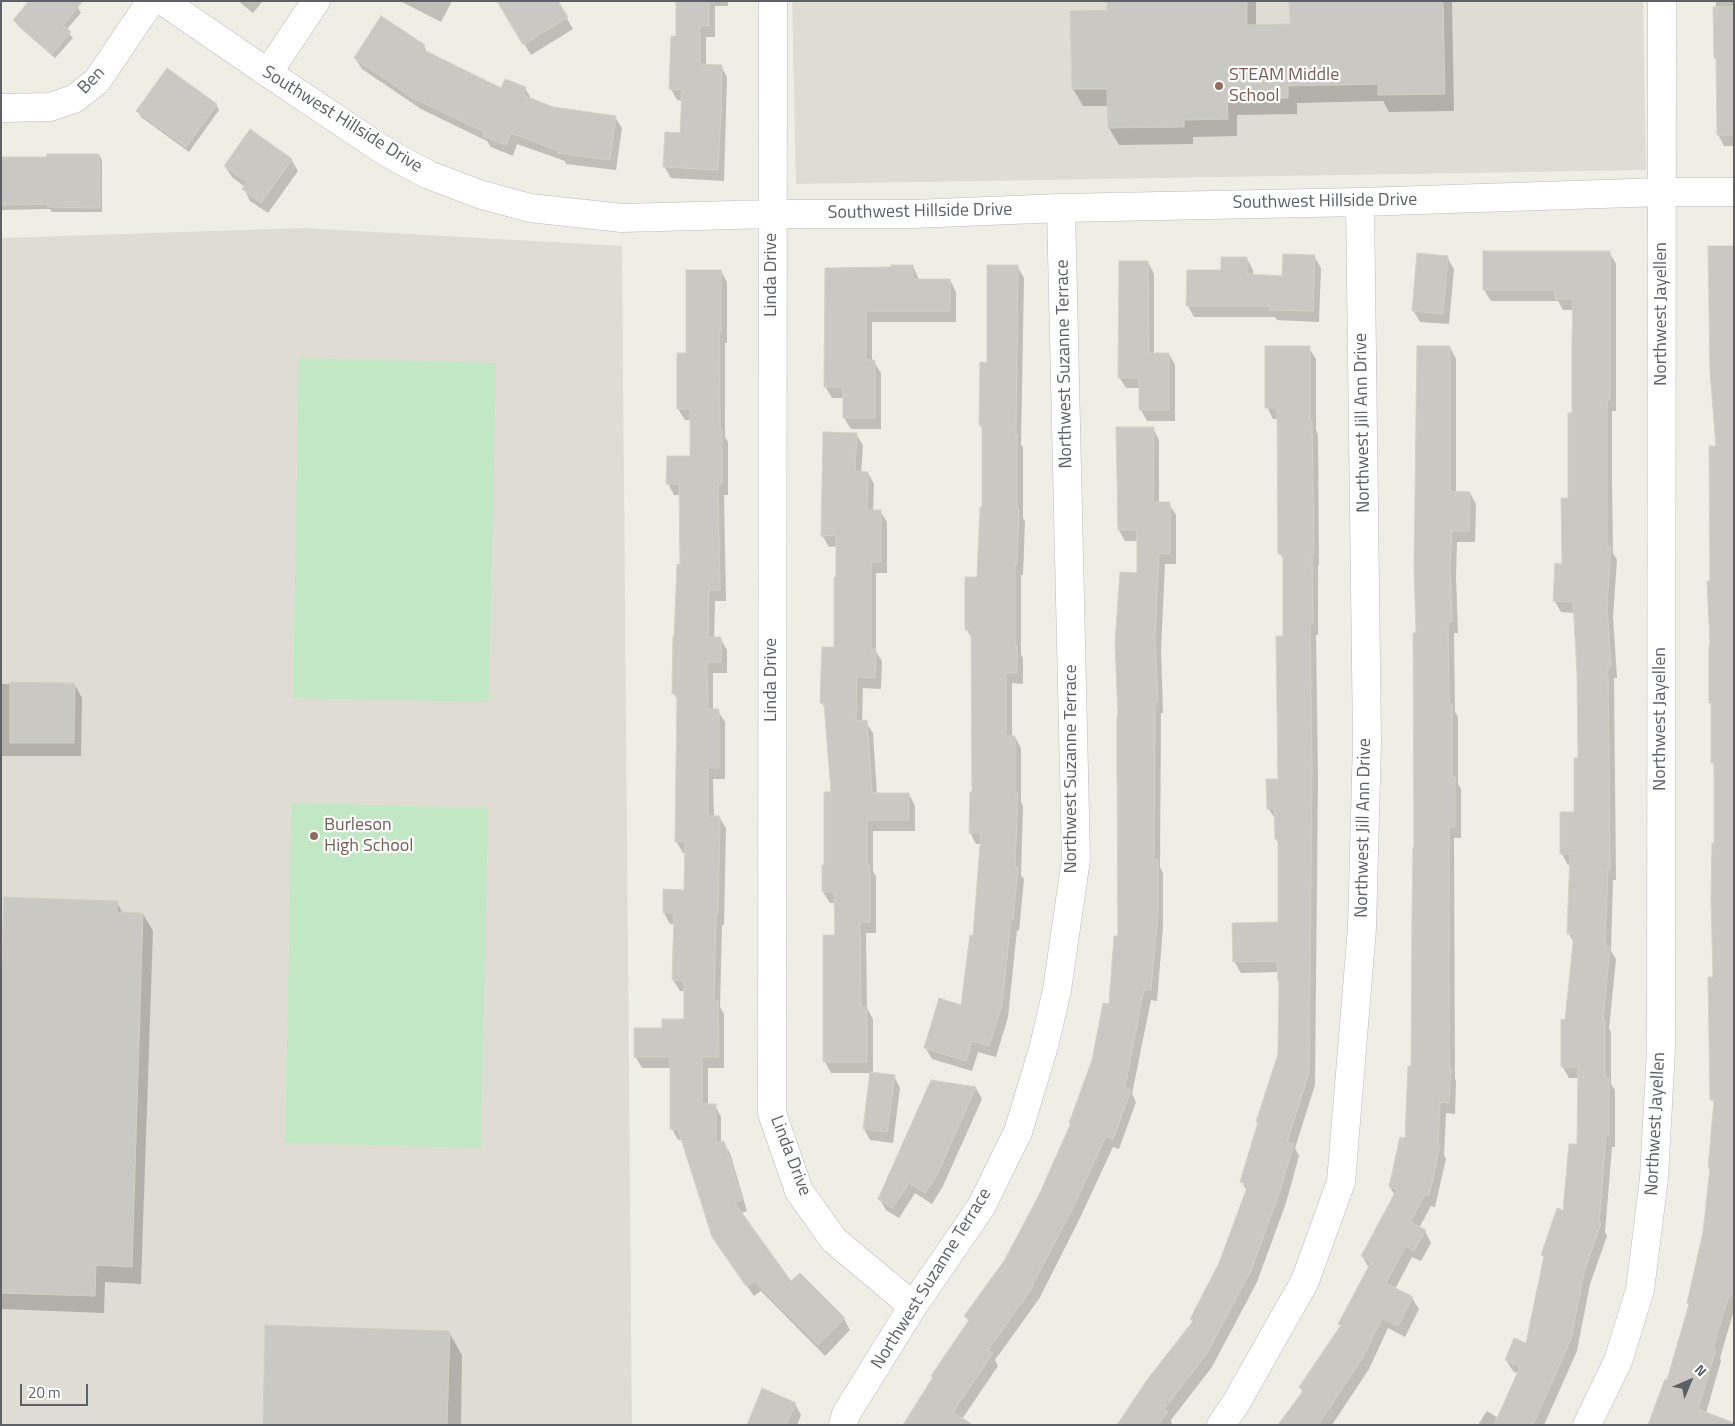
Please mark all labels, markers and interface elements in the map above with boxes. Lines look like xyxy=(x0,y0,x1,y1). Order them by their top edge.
street label: Southwest Hillside Drive xyxy=(258,62,426,178)
street label: Ben xyxy=(74,63,110,99)
place label: STEAM Middle School xyxy=(1229,65,1339,108)
marker: STEAM Middle School xyxy=(1213,80,1225,92)
street label: Southwest Hillside Drive xyxy=(1232,190,1418,214)
street label: Southwest Hillside Drive xyxy=(827,200,1013,224)
street label: Linda Drive xyxy=(761,233,783,317)
street label: Northwest Jayellen xyxy=(1651,242,1673,386)
street label: Northwest Suzanne Terrace xyxy=(1052,259,1078,469)
street label: Northwest Jill Ann Drive xyxy=(1351,333,1375,513)
street label: Linda Drive xyxy=(761,638,783,722)
street label: Northwest Jayellen xyxy=(1650,647,1672,791)
street label: Northwest Suzanne Terrace xyxy=(1061,664,1083,874)
street label: Northwest Jill Ann Drive xyxy=(1352,738,1376,918)
place label: Burleson High School xyxy=(324,815,413,858)
marker: Burleson High School xyxy=(308,830,320,842)
street label: Northwest Jayellen xyxy=(1641,1052,1671,1196)
street label: Linda Drive xyxy=(765,1113,815,1199)
street label: Northwest Suzanne Terrace xyxy=(867,1185,997,1373)
north arrow xyxy=(1665,1356,1715,1406)
text: N xyxy=(1690,1359,1712,1381)
scale bar xyxy=(22,1374,90,1406)
text: 20 m xyxy=(28,1381,61,1404)

